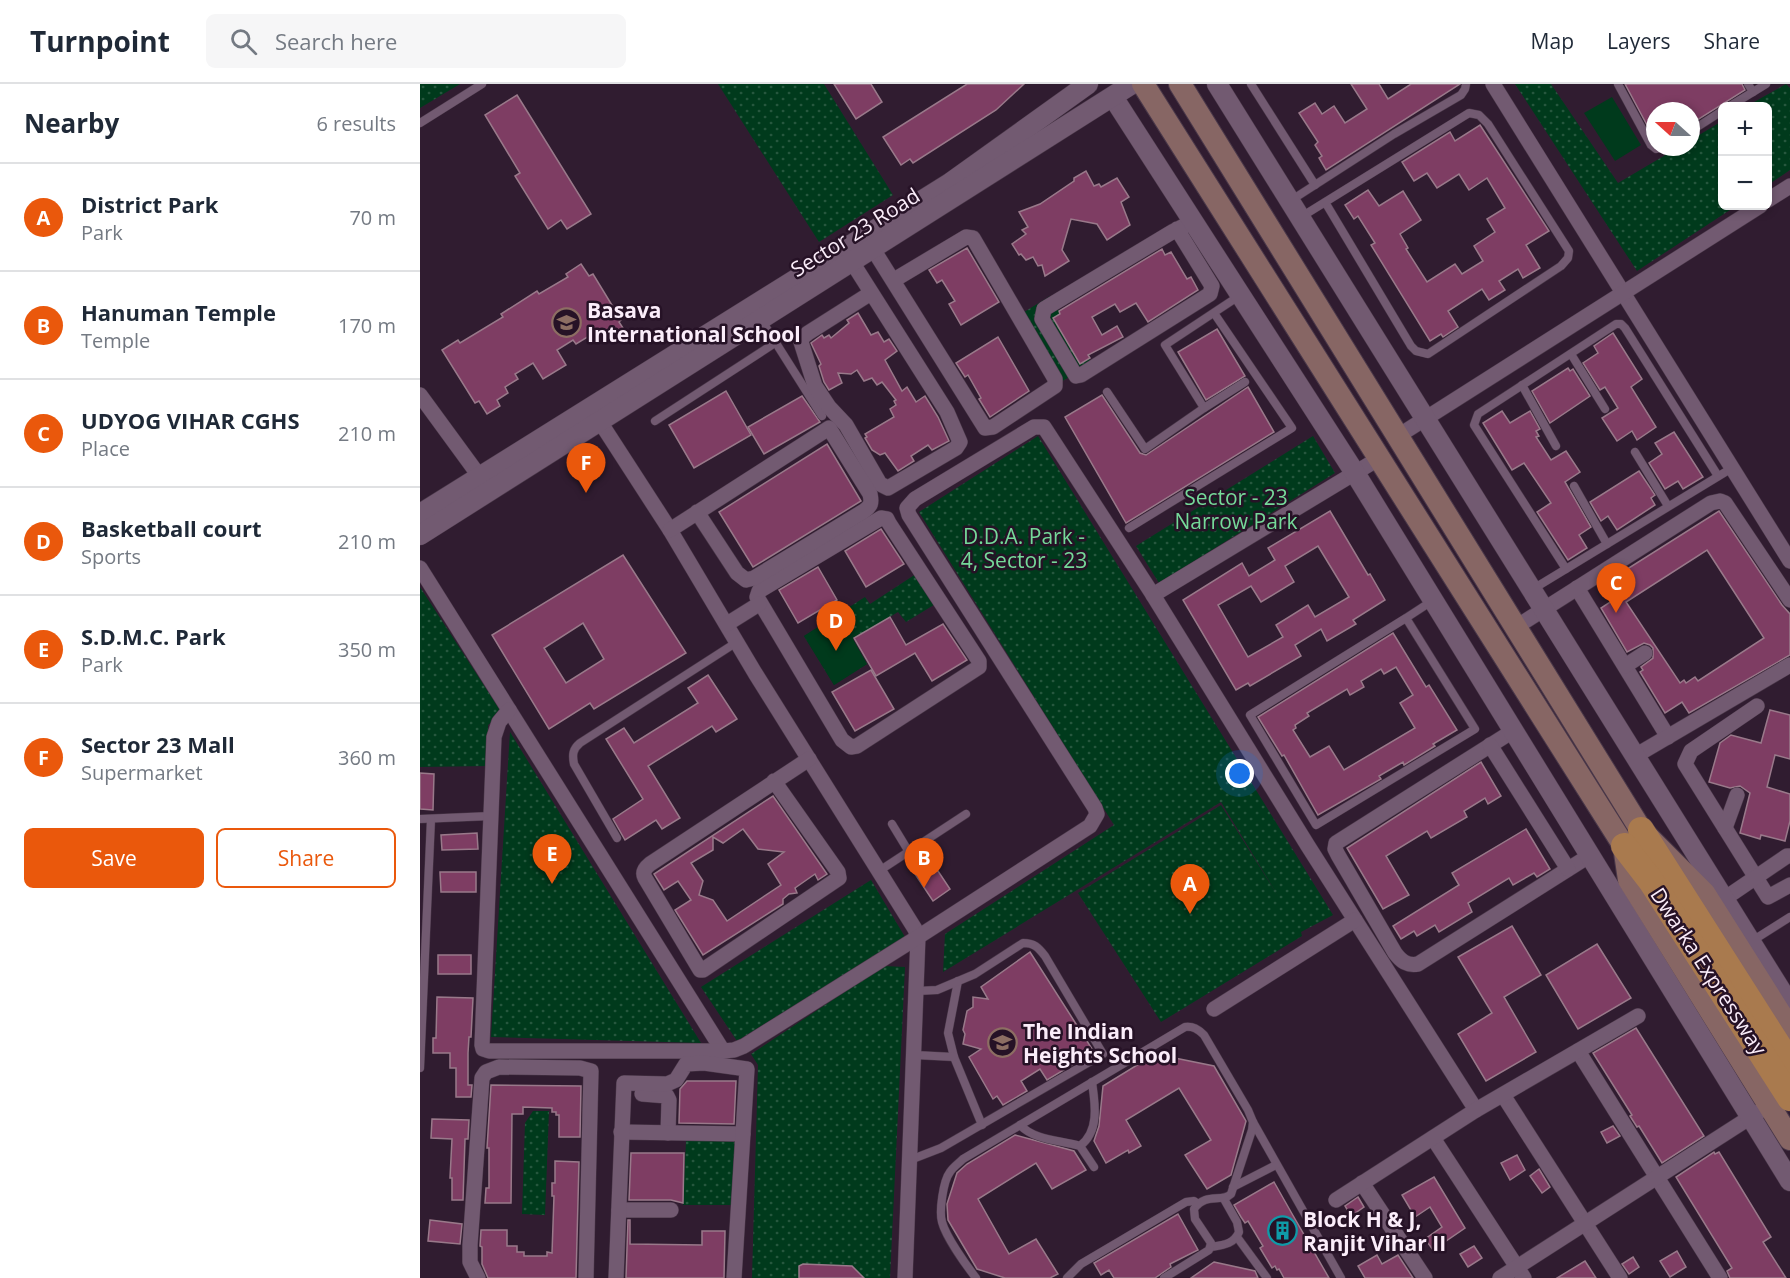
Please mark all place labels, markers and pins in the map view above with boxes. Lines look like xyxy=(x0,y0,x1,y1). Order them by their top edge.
place label: Basava International School xyxy=(587,296,801,348)
school or university icon: Basava International School xyxy=(550,306,582,338)
pin: F xyxy=(566,444,606,493)
pin: C xyxy=(1596,564,1636,613)
pin: D xyxy=(816,602,856,651)
pin: E xyxy=(532,834,572,884)
pin: B xyxy=(904,838,944,888)
pin: A xyxy=(1170,864,1210,914)
place label: The Indian Heights School xyxy=(1023,1017,1177,1069)
school or university icon: The Indian Heights School xyxy=(986,1027,1018,1059)
place label: Block H & J, Ranjit Vihar II xyxy=(1303,1205,1446,1257)
building icon: Block H & J, Ranjit Vihar II xyxy=(1266,1215,1298,1247)

